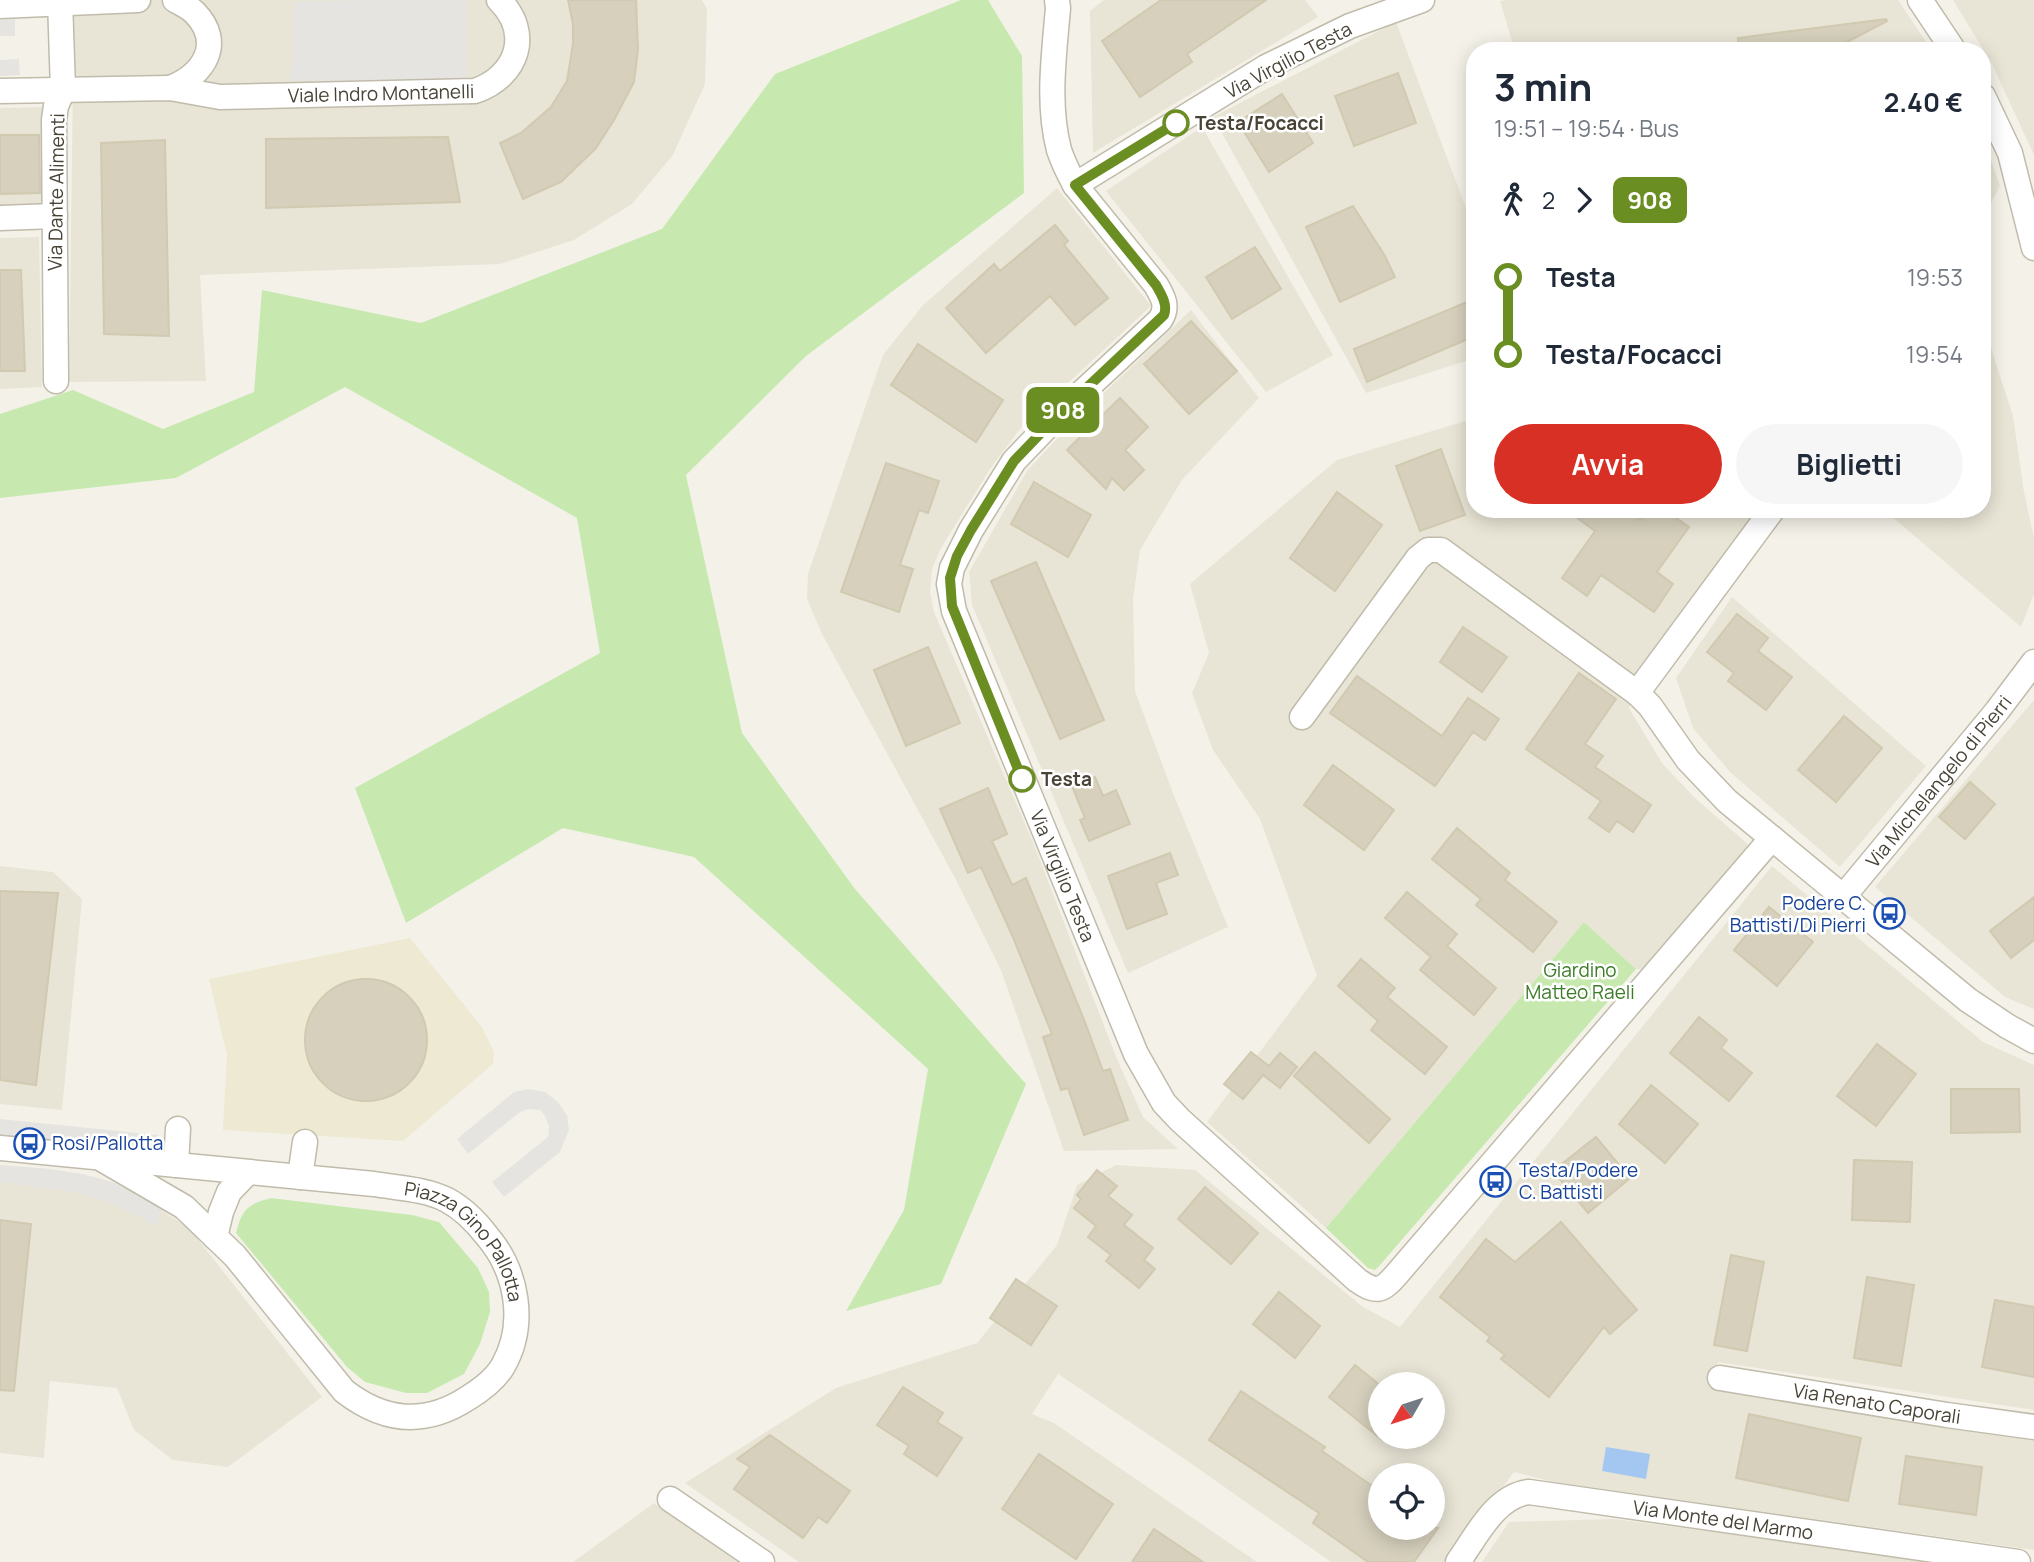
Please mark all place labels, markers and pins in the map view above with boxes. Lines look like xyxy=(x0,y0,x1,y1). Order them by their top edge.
marker: Testa/Focacci xyxy=(1163,110,1189,136)
place label: Testa/Focacci xyxy=(1195,110,1324,136)
marker: Testa xyxy=(1009,766,1035,792)
place label: Testa xyxy=(1041,766,1092,792)
place label: Podere C. Battisti/Di Pierri xyxy=(1730,890,1866,938)
bus stop icon: Podere C. Battisti/Di Pierri xyxy=(1872,897,1906,931)
bus stop icon: Rosi/Pallotta xyxy=(12,1126,46,1160)
place label: Rosi/Pallotta xyxy=(52,1130,163,1156)
place label: Testa/Podere C. Battisti xyxy=(1519,1157,1638,1205)
bus stop icon: Testa/Podere C. Battisti xyxy=(1479,1164,1513,1198)

